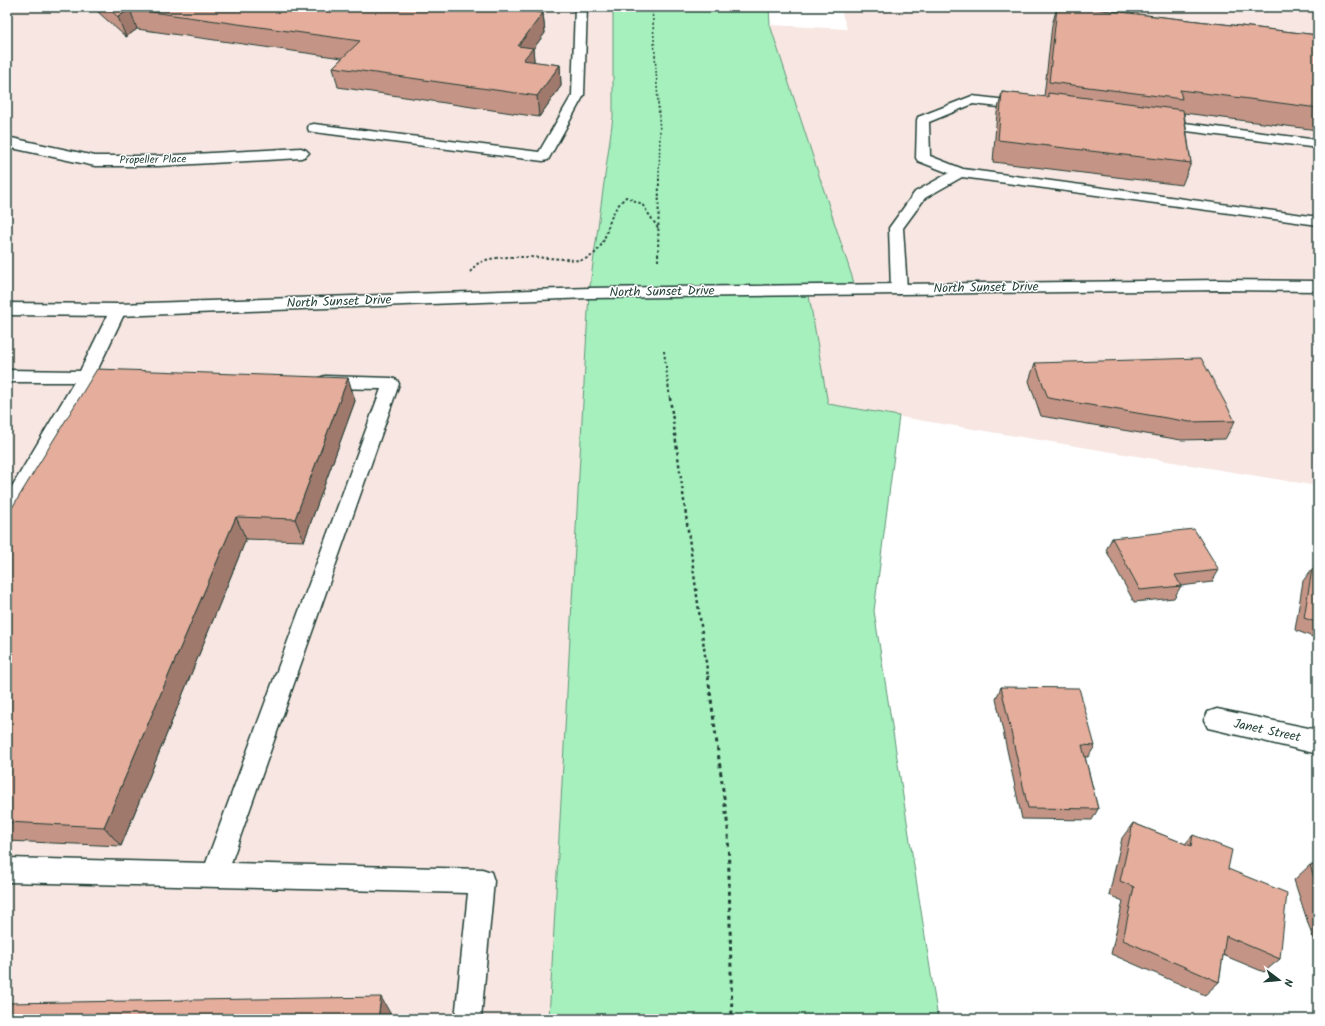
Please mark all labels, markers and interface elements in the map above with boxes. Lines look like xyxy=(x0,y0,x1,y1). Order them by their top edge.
street label: Propeller Place xyxy=(119,150,187,170)
street label: North Sunset Drive xyxy=(933,277,1039,299)
street label: North Sunset Drive xyxy=(609,281,715,303)
street label: North Sunset Drive xyxy=(286,290,392,314)
street label: Janet Street xyxy=(1231,714,1303,749)
north arrow xyxy=(1259,960,1299,1000)
text: N xyxy=(1278,977,1297,988)

